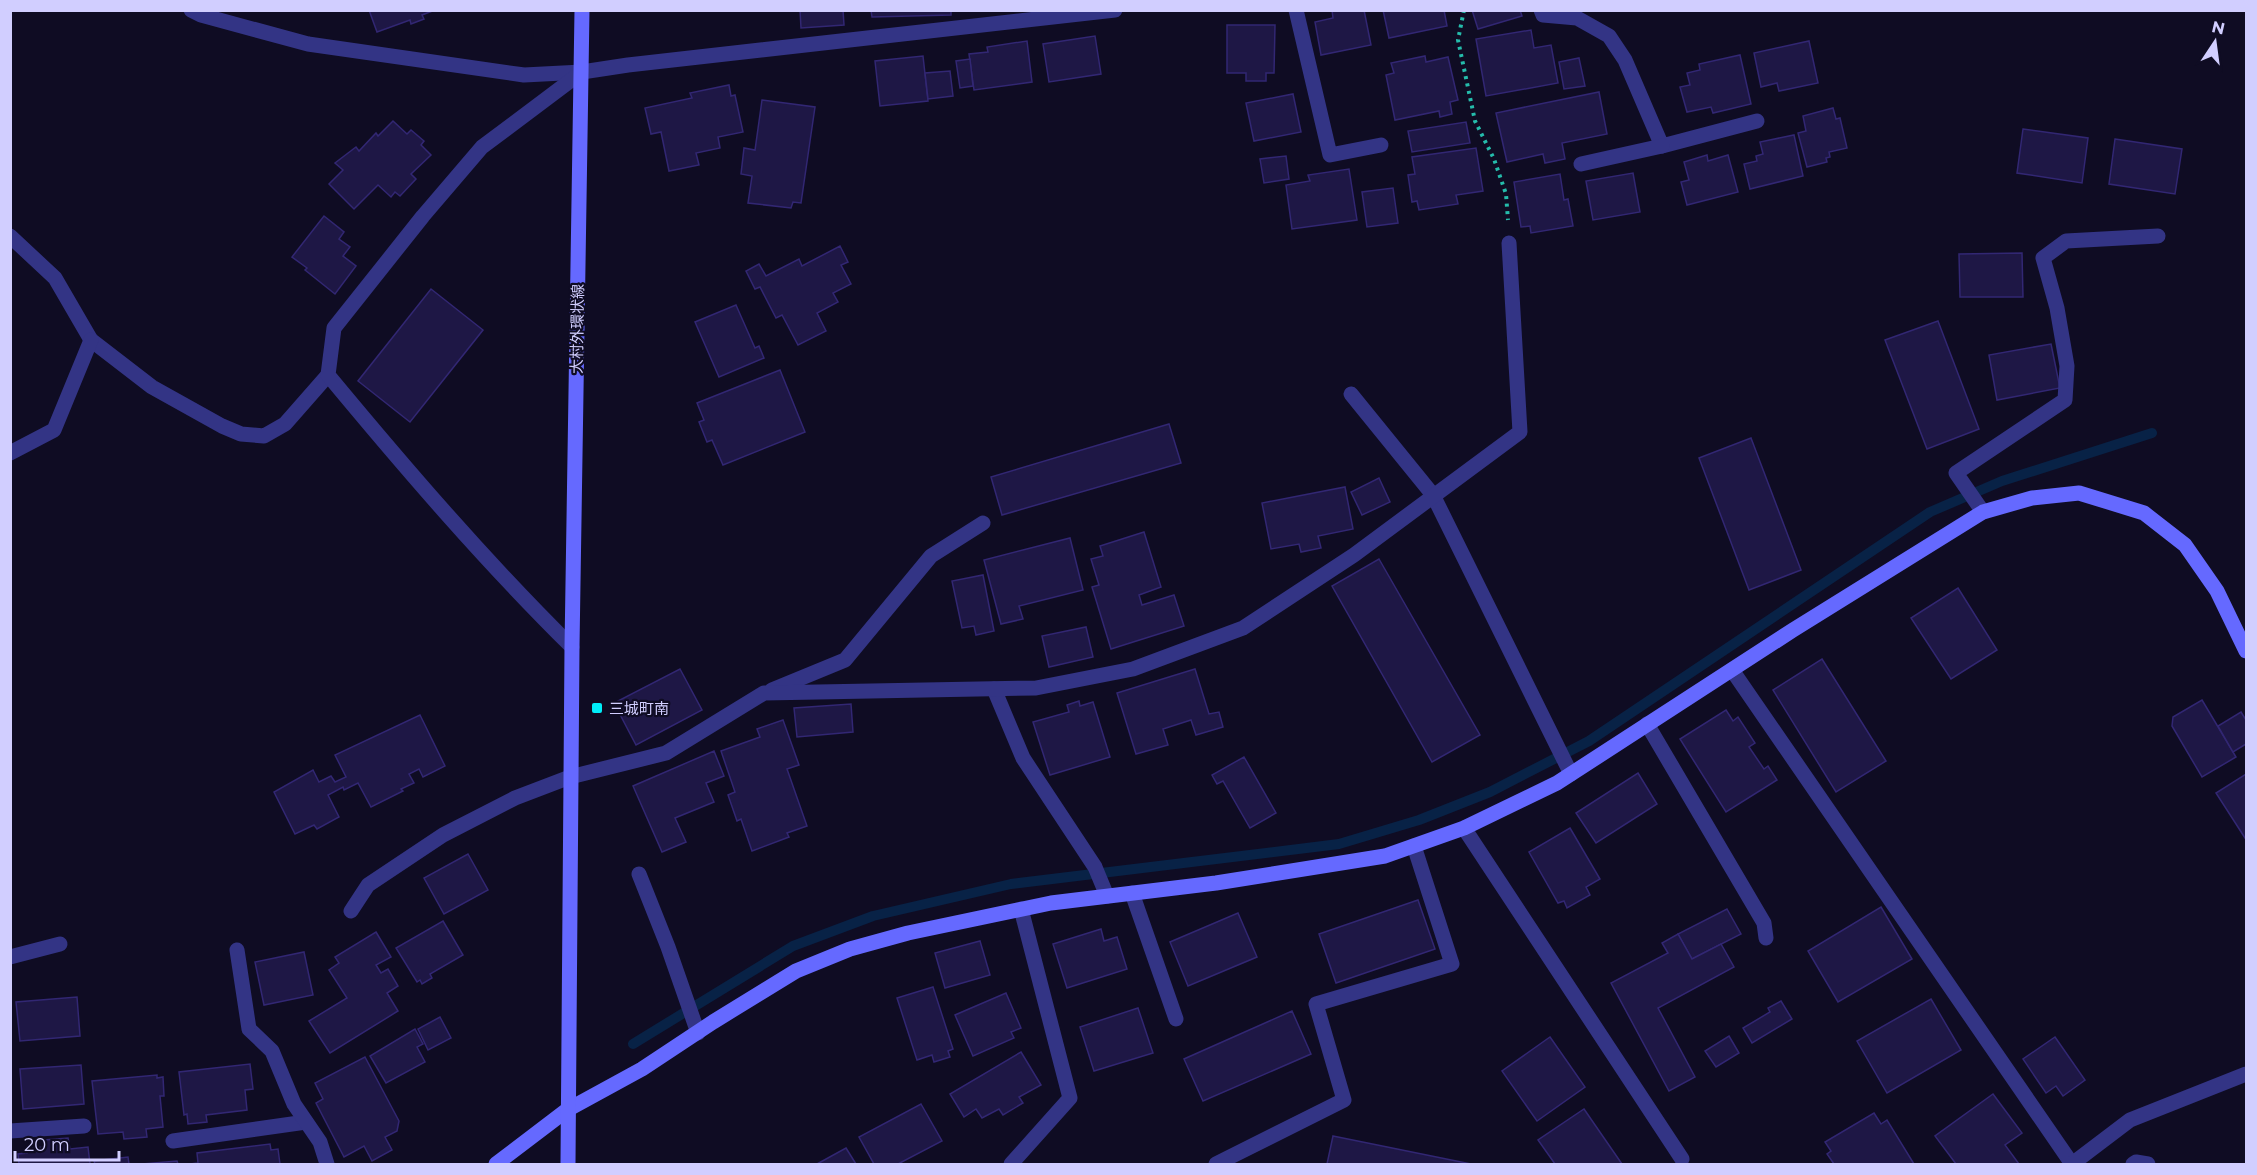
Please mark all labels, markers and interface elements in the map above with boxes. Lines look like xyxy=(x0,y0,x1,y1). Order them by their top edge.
north arrow xyxy=(2185,12,2245,72)
text: N xyxy=(2210,17,2227,39)
street label: 大村外環状線 xyxy=(567,284,587,374)
place label: 三城町南 xyxy=(609,699,669,718)
marker: 三城町南 xyxy=(590,701,604,715)
scale bar xyxy=(15,1124,118,1162)
text: 20 m xyxy=(24,1134,70,1156)

